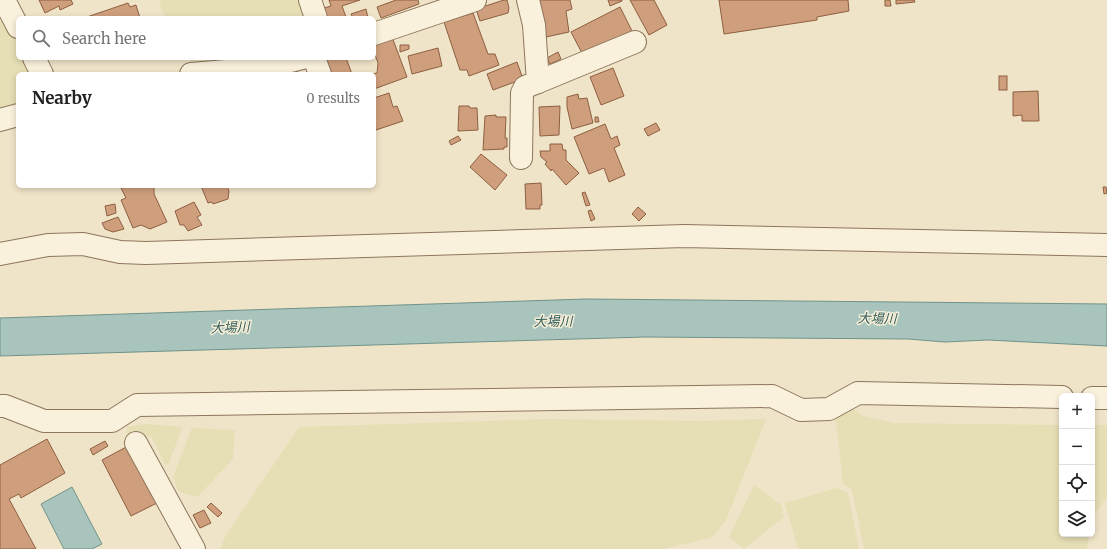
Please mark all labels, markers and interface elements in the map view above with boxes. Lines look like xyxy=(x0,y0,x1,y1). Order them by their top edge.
search box xyxy=(16,16,376,60)
icon: search xyxy=(30,27,52,49)
text: Search here xyxy=(62,29,146,48)
text: Nearby xyxy=(32,87,92,109)
text: 0 results xyxy=(306,90,360,107)
water label: 大場川 xyxy=(857,310,899,327)
water label: 大場川 xyxy=(533,313,575,330)
water label: 大場川 xyxy=(210,318,252,337)
map controls xyxy=(1059,393,1095,537)
button: + xyxy=(1059,393,1095,429)
button: − xyxy=(1059,429,1095,465)
button: locate xyxy=(1059,465,1095,501)
button: layers xyxy=(1059,501,1095,537)

